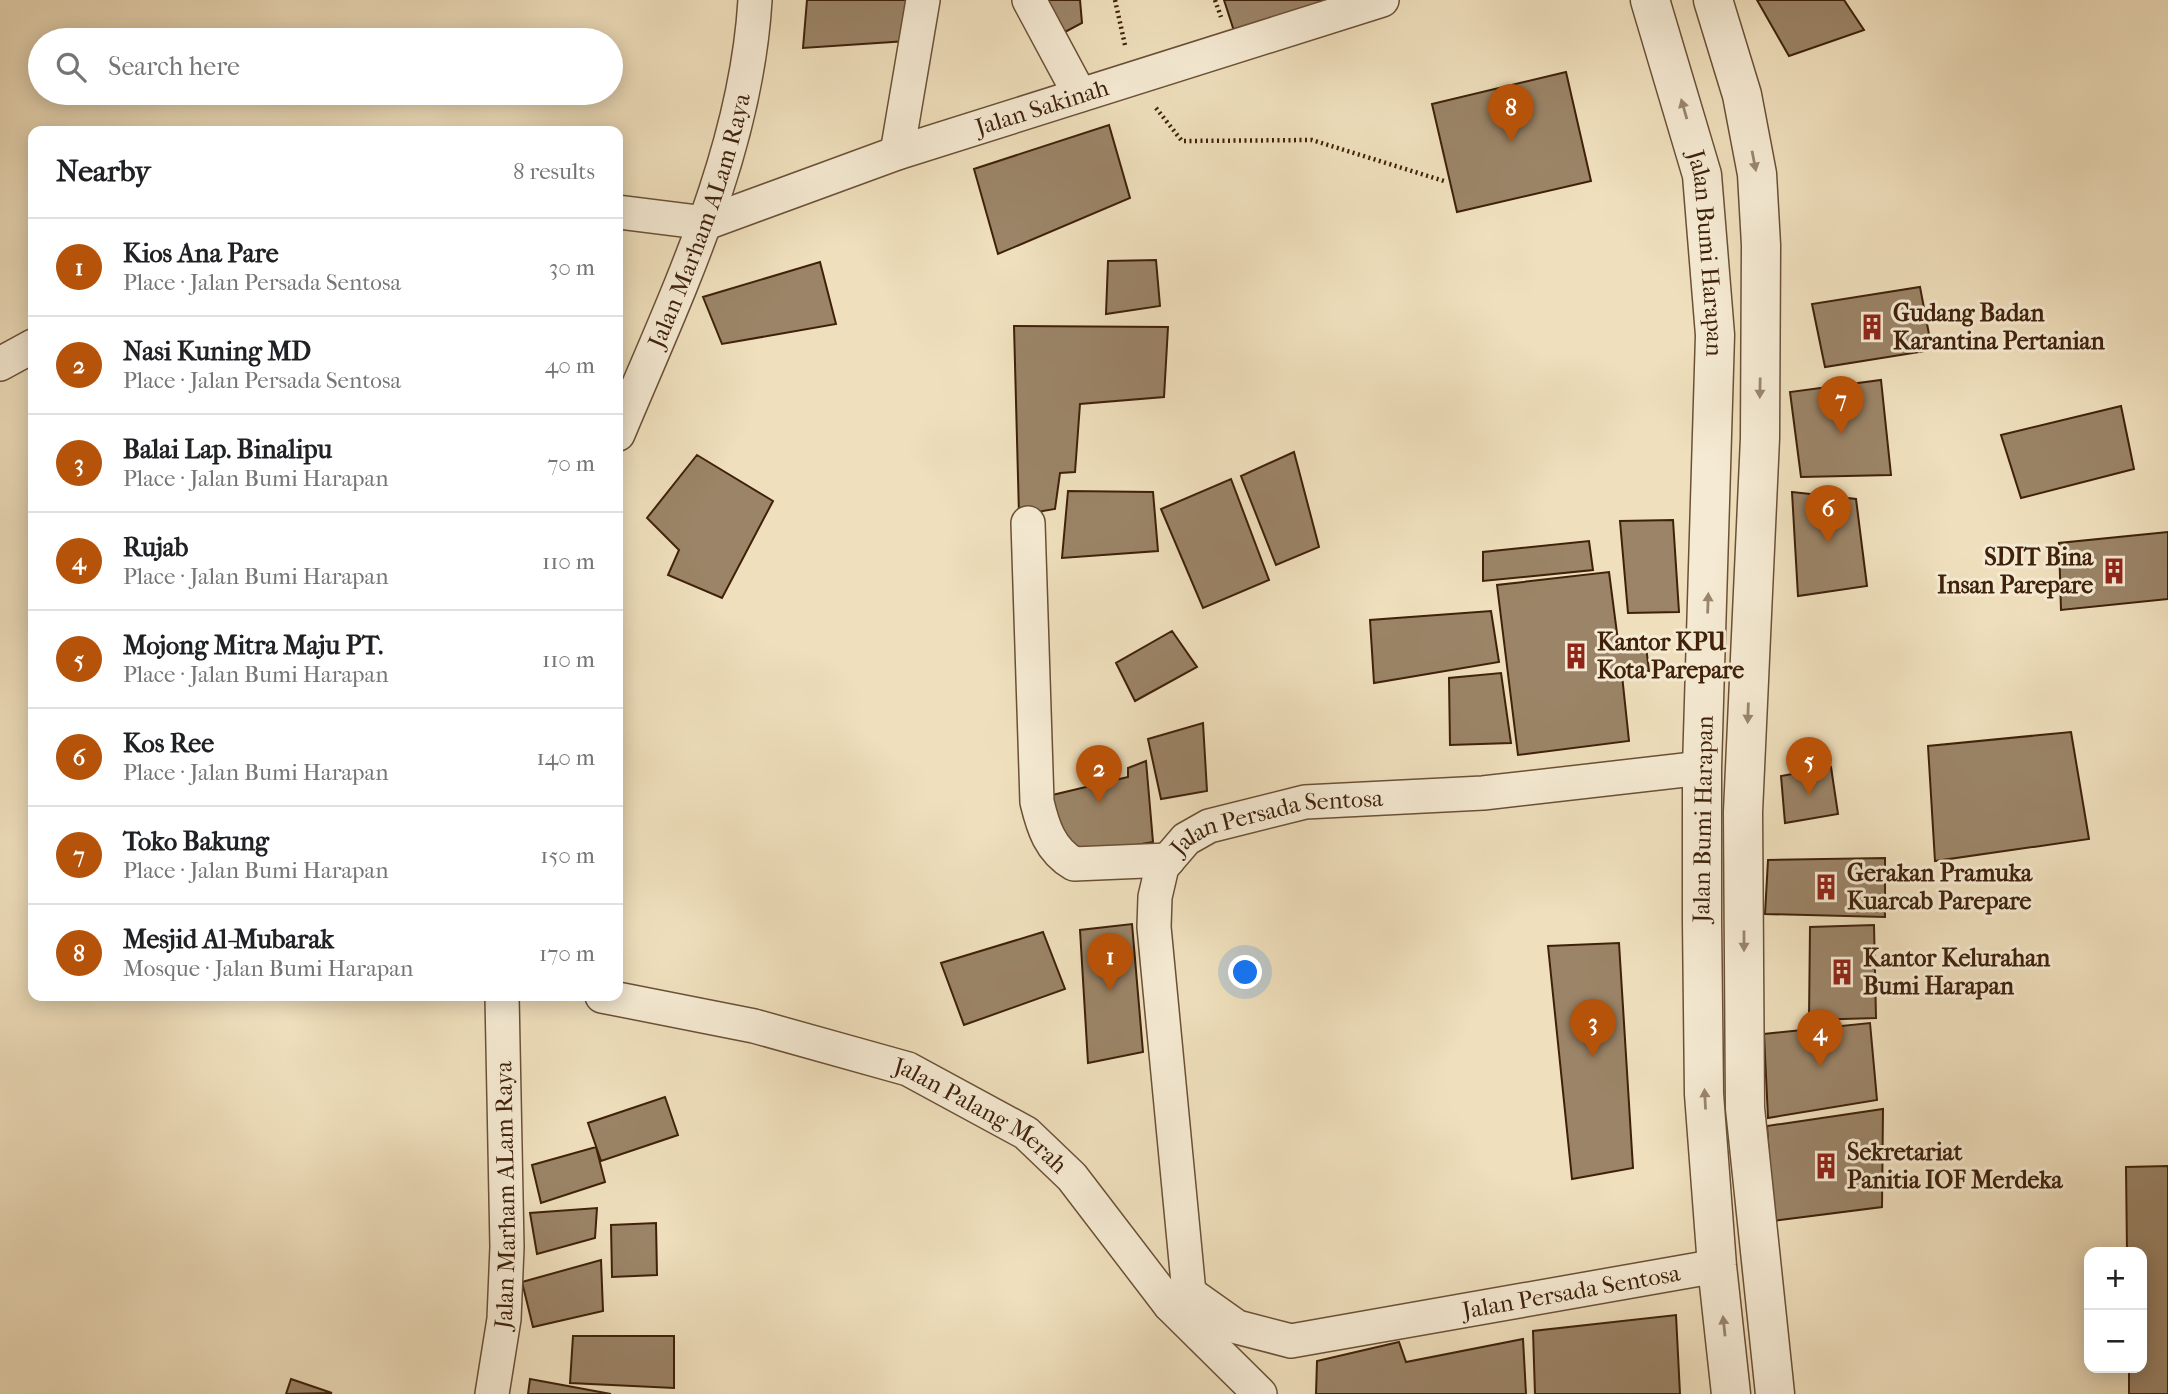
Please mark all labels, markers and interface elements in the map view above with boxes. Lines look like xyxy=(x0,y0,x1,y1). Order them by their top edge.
search box xyxy=(28,28,623,105)
icon: search xyxy=(52,48,90,86)
text: Search here xyxy=(108,51,240,82)
street label: Jalan Sakinah xyxy=(970,73,1112,142)
pin: 8 xyxy=(1488,84,1534,142)
street label: Jalan Marham ALam Raya xyxy=(642,90,756,354)
one-way arrow xyxy=(1678,97,1689,119)
street label: Jalan Bumi Harapan xyxy=(1681,145,1729,357)
one-way arrow xyxy=(1749,150,1760,172)
text: Nearby xyxy=(56,154,151,189)
text: 8 results xyxy=(513,158,595,185)
text: Kios Ana Pare xyxy=(123,238,279,269)
text: 1 xyxy=(75,254,83,281)
text: 30 m xyxy=(549,254,595,281)
text: Place · Jalan Persada Sentosa xyxy=(123,269,401,296)
place label: Gudang Badan Karantina Pertanian xyxy=(1893,299,2106,355)
building icon: Gudang Badan Karantina Pertanian xyxy=(1857,312,1887,342)
text: Nasi Kuning MD xyxy=(123,336,311,367)
text: 2 xyxy=(73,352,85,379)
text: 40 m xyxy=(545,352,595,379)
text: Place · Jalan Persada Sentosa xyxy=(123,367,401,394)
pin: 7 xyxy=(1818,376,1864,434)
one-way arrow xyxy=(1754,377,1766,399)
text: Balai Lap. Binalipu xyxy=(123,434,332,465)
text: 3 xyxy=(74,450,84,477)
text: 70 m xyxy=(547,450,595,477)
text: Place · Jalan Bumi Harapan xyxy=(123,465,389,492)
pin: 6 xyxy=(1805,485,1851,543)
text: Rujab xyxy=(123,532,188,563)
place label: SDIT Bina Insan Parepare xyxy=(1937,543,2094,599)
text: 4 xyxy=(72,548,86,575)
text: 110 m xyxy=(542,548,595,575)
building icon: SDIT Bina Insan Parepare xyxy=(2099,556,2129,586)
text: Place · Jalan Bumi Harapan xyxy=(123,563,389,590)
one-way arrow xyxy=(1702,591,1714,613)
place label: Kantor KPU Kota Parepare xyxy=(1597,628,1744,684)
text: Mojong Mitra Maju PT. xyxy=(123,630,383,661)
building icon: Kantor KPU Kota Parepare xyxy=(1561,641,1591,671)
text: 5 xyxy=(74,646,84,673)
text: 110 m xyxy=(542,646,595,673)
text: Place · Jalan Bumi Harapan xyxy=(123,661,389,688)
one-way arrow xyxy=(1742,702,1753,724)
street label: Jalan Bumi Harapan xyxy=(1687,715,1719,925)
text: Kos Ree xyxy=(123,728,214,759)
pin: 5 xyxy=(1786,737,1832,795)
text: 6 xyxy=(73,744,85,771)
text: 140 m xyxy=(536,744,595,771)
pin: 2 xyxy=(1076,745,1122,803)
text: Place · Jalan Bumi Harapan xyxy=(123,759,389,786)
street label: Jalan Persada Sentosa xyxy=(1163,784,1385,863)
text: Toko Bakung xyxy=(123,826,269,857)
text: 7 xyxy=(73,842,85,869)
text: 150 m xyxy=(540,842,595,869)
text: Place · Jalan Bumi Harapan xyxy=(123,857,389,884)
place label: Gerakan Pramuka Kuarcab Parepare xyxy=(1847,859,2033,915)
building icon: Gerakan Pramuka Kuarcab Parepare xyxy=(1811,872,1841,902)
text: Mesjid Al-Mubarak xyxy=(123,924,334,955)
one-way arrow xyxy=(1738,930,1750,952)
pin: 1 xyxy=(1087,933,1133,991)
text: 8 xyxy=(73,940,85,967)
text: 170 m xyxy=(539,940,595,967)
place label: Kantor Kelurahan Bumi Harapan xyxy=(1863,944,2051,1000)
text: Mosque · Jalan Bumi Harapan xyxy=(123,955,413,982)
your location xyxy=(1228,955,1262,989)
building icon: Kantor Kelurahan Bumi Harapan xyxy=(1827,957,1857,987)
pin: 3 xyxy=(1570,999,1616,1057)
pin: 4 xyxy=(1797,1009,1843,1067)
street label: Jalan Palang Merah xyxy=(889,1051,1074,1179)
street label: Jalan Marham ALam Raya xyxy=(488,1060,521,1333)
one-way arrow xyxy=(1699,1088,1710,1110)
place label: Sekretariat Panitia IOF Merdeka xyxy=(1847,1138,2064,1194)
building icon: Sekretariat Panitia IOF Merdeka xyxy=(1811,1151,1841,1181)
map controls xyxy=(2084,1247,2147,1373)
button: + xyxy=(2084,1247,2147,1310)
street label: Jalan Persada Sentosa xyxy=(1458,1259,1683,1325)
button: − xyxy=(2084,1310,2147,1373)
one-way arrow xyxy=(1718,1315,1729,1337)

